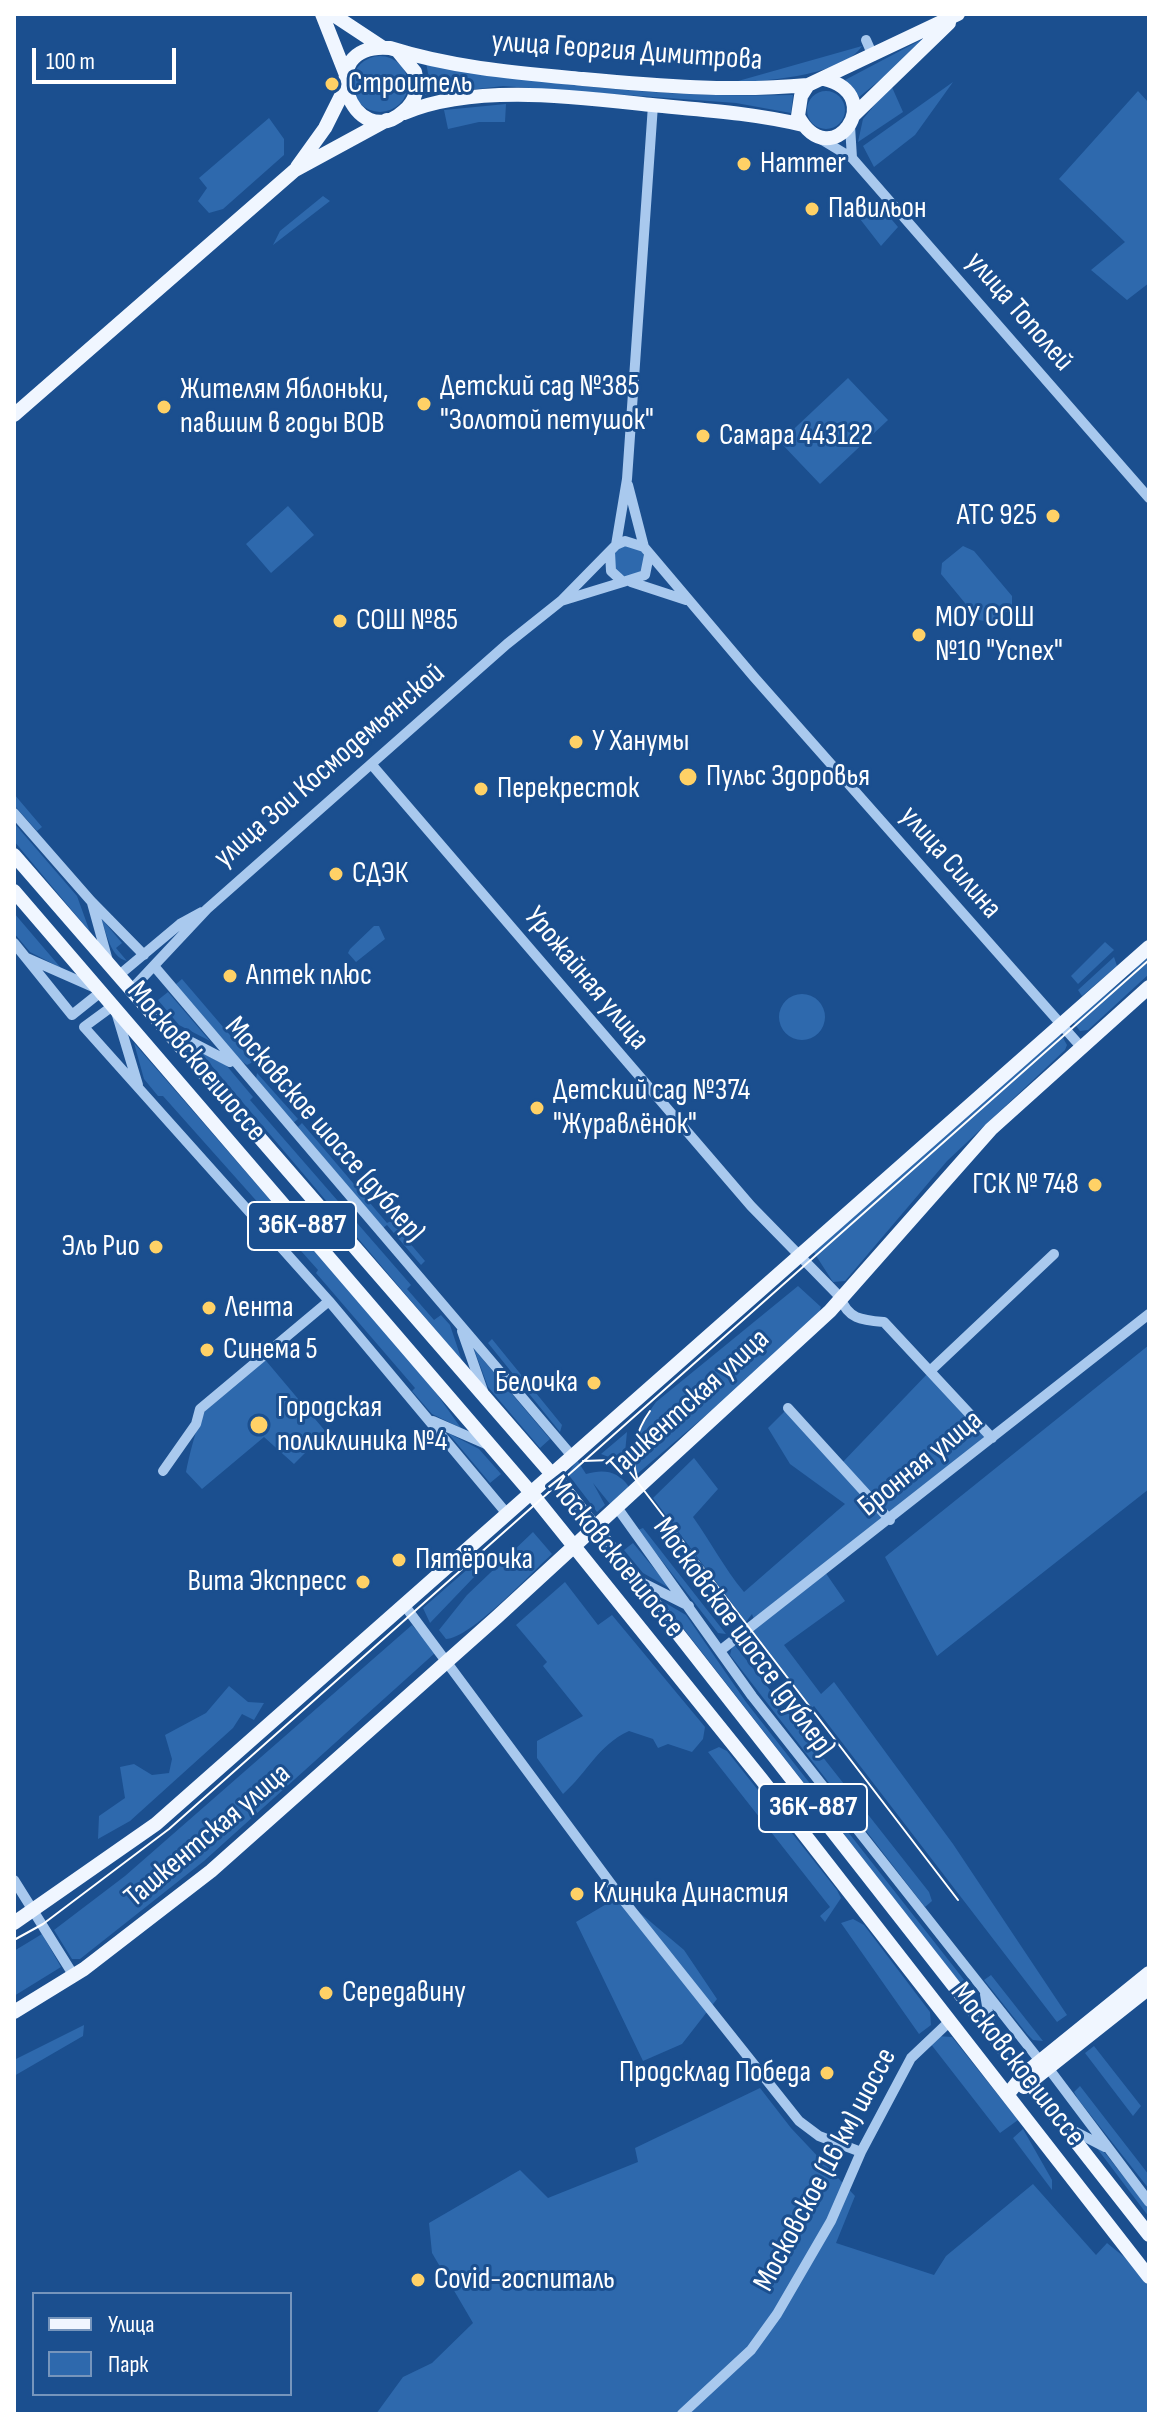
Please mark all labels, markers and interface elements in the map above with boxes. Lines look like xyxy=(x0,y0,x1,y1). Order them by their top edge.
street label: улица Георгия Димитрова xyxy=(490,25,764,79)
scale bar xyxy=(36,32,180,82)
text: 100 m xyxy=(46,47,95,76)
place label: Строитель xyxy=(348,66,473,102)
marker: Строитель xyxy=(323,75,341,93)
place label: Hammer xyxy=(760,146,846,182)
marker: Hammer xyxy=(735,155,753,173)
place label: Павильон xyxy=(828,191,926,227)
marker: Павильон xyxy=(803,200,821,218)
street label: улица Тополей xyxy=(957,245,1081,379)
place label: Детский сад №385 "Золотой петушок" xyxy=(440,369,654,440)
place label: Жителям Яблоньки, павшим в годы ВОВ xyxy=(180,372,388,442)
marker: Детский сад №385 "Золотой петушок" xyxy=(415,395,433,413)
marker: Жителям Яблоньки, павшим в годы ВОВ xyxy=(155,398,173,416)
place label: Самара 443122 xyxy=(719,418,873,454)
marker: Самара 443122 xyxy=(694,427,712,445)
place label: АТС 925 xyxy=(957,498,1037,534)
marker: АТС 925 xyxy=(1044,507,1062,525)
place label: МОУ СОШ №10 "Успех" xyxy=(935,600,1063,670)
place label: СОШ №85 xyxy=(356,603,458,639)
marker: СОШ №85 xyxy=(331,612,349,630)
marker: МОУ СОШ №10 "Успех" xyxy=(910,626,928,644)
street label: улица Зои Космодемьянской xyxy=(207,656,453,876)
place label: У Ханумы xyxy=(592,724,689,760)
marker: У Ханумы xyxy=(567,733,585,751)
place label: Пульс Здоровья xyxy=(706,759,870,795)
marker: Пульс Здоровья xyxy=(677,766,699,788)
place label: Перекресток xyxy=(497,771,639,807)
marker: Перекресток xyxy=(472,780,490,798)
street label: улица Силина xyxy=(891,799,1009,927)
place label: СДЭК xyxy=(352,856,408,892)
marker: СДЭК xyxy=(327,865,345,883)
street label: Урожайная улица xyxy=(516,900,656,1058)
place label: Аптек плюс xyxy=(246,958,372,994)
marker: Аптек плюс xyxy=(221,967,239,985)
street label: Московское шоссе xyxy=(119,975,273,1149)
street label: Московское шоссе (дублер) xyxy=(216,1010,432,1250)
place label: Детский сад №374 "Журавлёнок" xyxy=(553,1073,750,1144)
marker: Детский сад №374 "Журавлёнок" xyxy=(528,1099,546,1117)
place label: ГСК № 748 xyxy=(972,1167,1079,1203)
marker: ГСК № 748 xyxy=(1086,1176,1104,1194)
road number: 36К-887 xyxy=(248,1202,356,1250)
place label: Эль Рио xyxy=(61,1229,140,1265)
marker: Эль Рио xyxy=(147,1238,165,1256)
place label: Лента xyxy=(225,1290,293,1326)
marker: Лента xyxy=(200,1299,218,1317)
street label: Ташкентская улица xyxy=(601,1322,777,1486)
place label: Синема 5 xyxy=(223,1332,318,1368)
marker: Синема 5 xyxy=(198,1341,216,1359)
place label: Белочка xyxy=(495,1365,578,1401)
marker: Белочка xyxy=(585,1374,603,1392)
place label: Городская поликлиника №4 xyxy=(277,1390,447,1460)
street label: Бронная улица xyxy=(851,1403,991,1525)
marker: Городская поликлиника №4 xyxy=(248,1414,270,1436)
street label: Московское шоссе xyxy=(539,1469,691,1645)
street label: Московское шоссе (дублер) xyxy=(644,1511,842,1765)
place label: Пятёрочка xyxy=(415,1542,533,1578)
marker: Пятёрочка xyxy=(390,1551,408,1569)
place label: Вита Экспресс xyxy=(188,1564,347,1600)
marker: Вита Экспресс xyxy=(354,1573,372,1591)
street label: Ташкентская улица xyxy=(118,1756,298,1916)
road number: 36К-887 xyxy=(759,1784,867,1832)
place label: Клиника Династия xyxy=(593,1876,789,1912)
marker: Клиника Династия xyxy=(568,1885,586,1903)
place label: Середавину xyxy=(342,1975,466,2011)
street label: Московское шоссе xyxy=(942,1976,1092,2154)
marker: Середавину xyxy=(317,1984,335,2002)
street label: Московское (16 км) шоссе xyxy=(747,2042,905,2298)
place label: Продсклад Победа xyxy=(619,2055,811,2091)
marker: Продсклад Победа xyxy=(818,2064,836,2082)
place label: Covid-госпиталь xyxy=(434,2262,615,2298)
marker: Covid-госпиталь xyxy=(409,2271,427,2289)
legend xyxy=(32,2292,292,2396)
text: Улица xyxy=(108,2310,154,2339)
text: Парк xyxy=(108,2350,148,2379)

